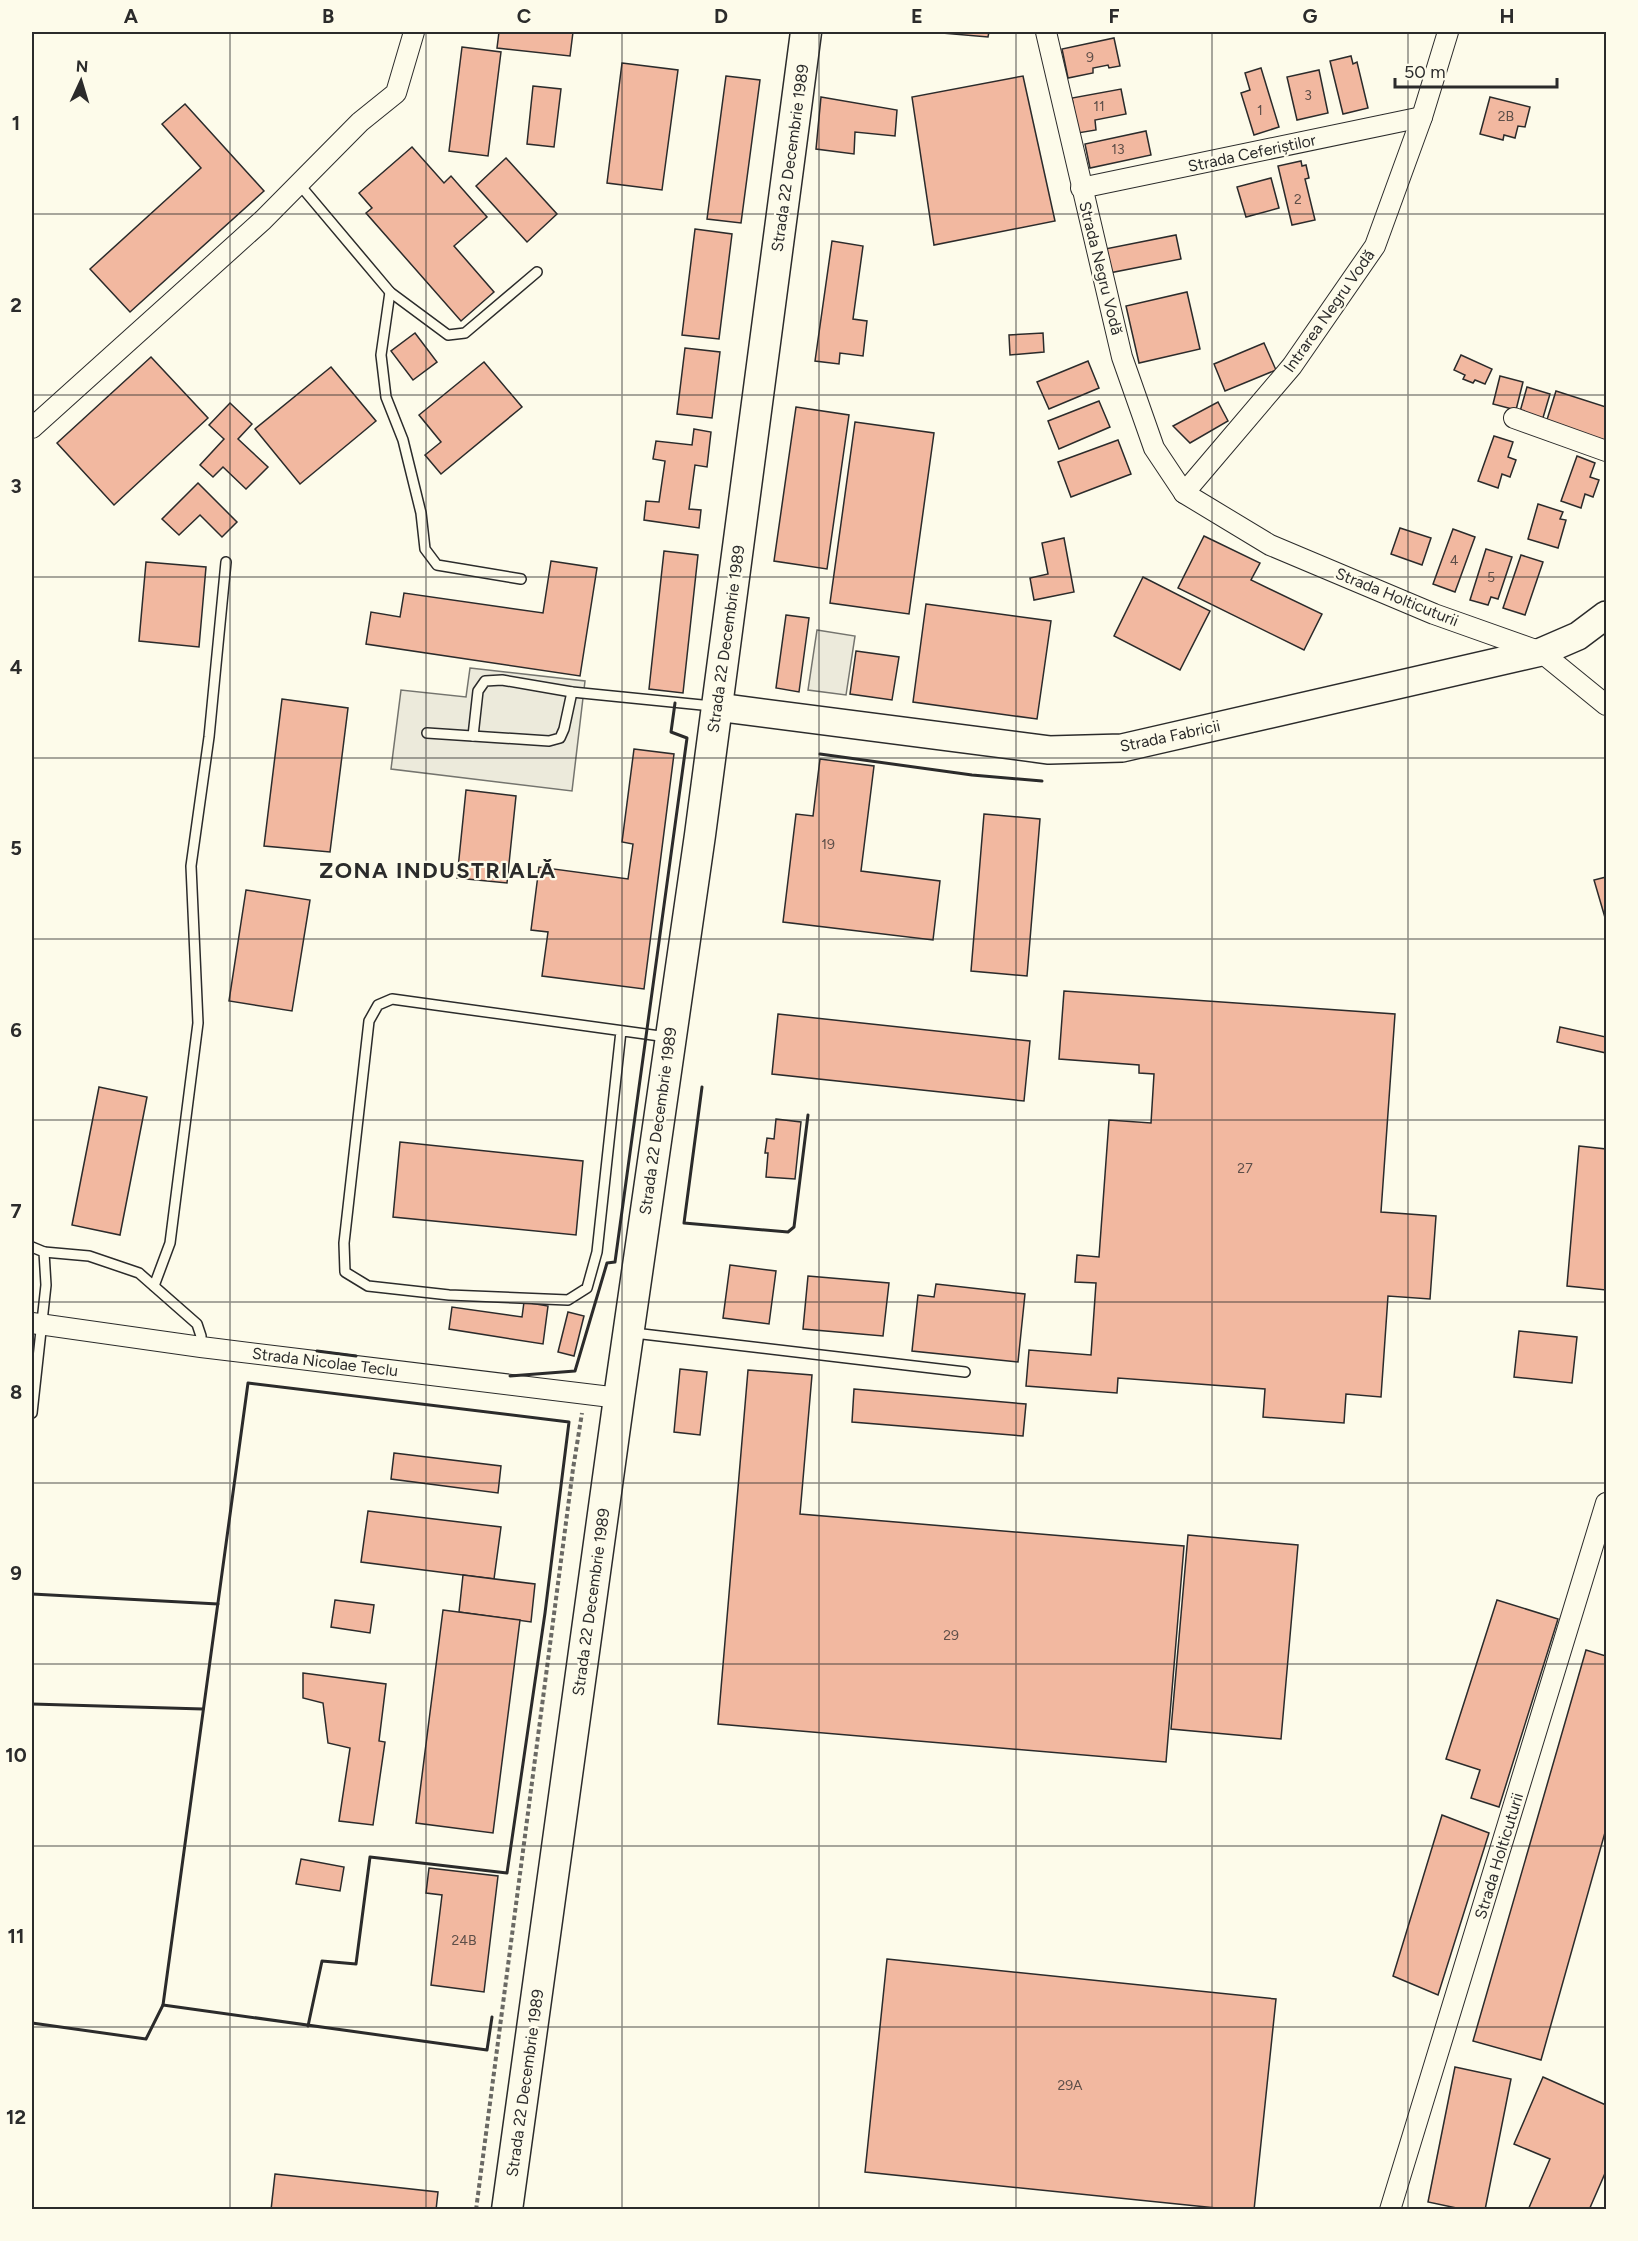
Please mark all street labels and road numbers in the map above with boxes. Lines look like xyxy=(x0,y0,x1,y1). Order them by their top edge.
street label: Strada 22 Decembrie 1989 xyxy=(767,63,813,253)
street label: Strada Ceferiștilor xyxy=(1186,130,1318,176)
street label: Strada Negru Vodă xyxy=(1075,199,1127,337)
street label: Intrarea Negru Vodă xyxy=(1280,246,1378,376)
street label: Strada 22 Decembrie 1989 xyxy=(703,544,749,734)
street label: Strada Holticuturii xyxy=(1333,564,1461,630)
street label: Strada Fabricii xyxy=(1118,716,1222,756)
street label: Strada 22 Decembrie 1989 xyxy=(635,1026,681,1216)
street label: Strada Nicolae Teclu xyxy=(251,1344,399,1380)
street label: Strada 22 Decembrie 1989 xyxy=(568,1507,614,1697)
street label: Strada Holticuturii xyxy=(1471,1791,1527,1921)
street label: Strada 22 Decembrie 1989 xyxy=(502,1988,548,2178)

